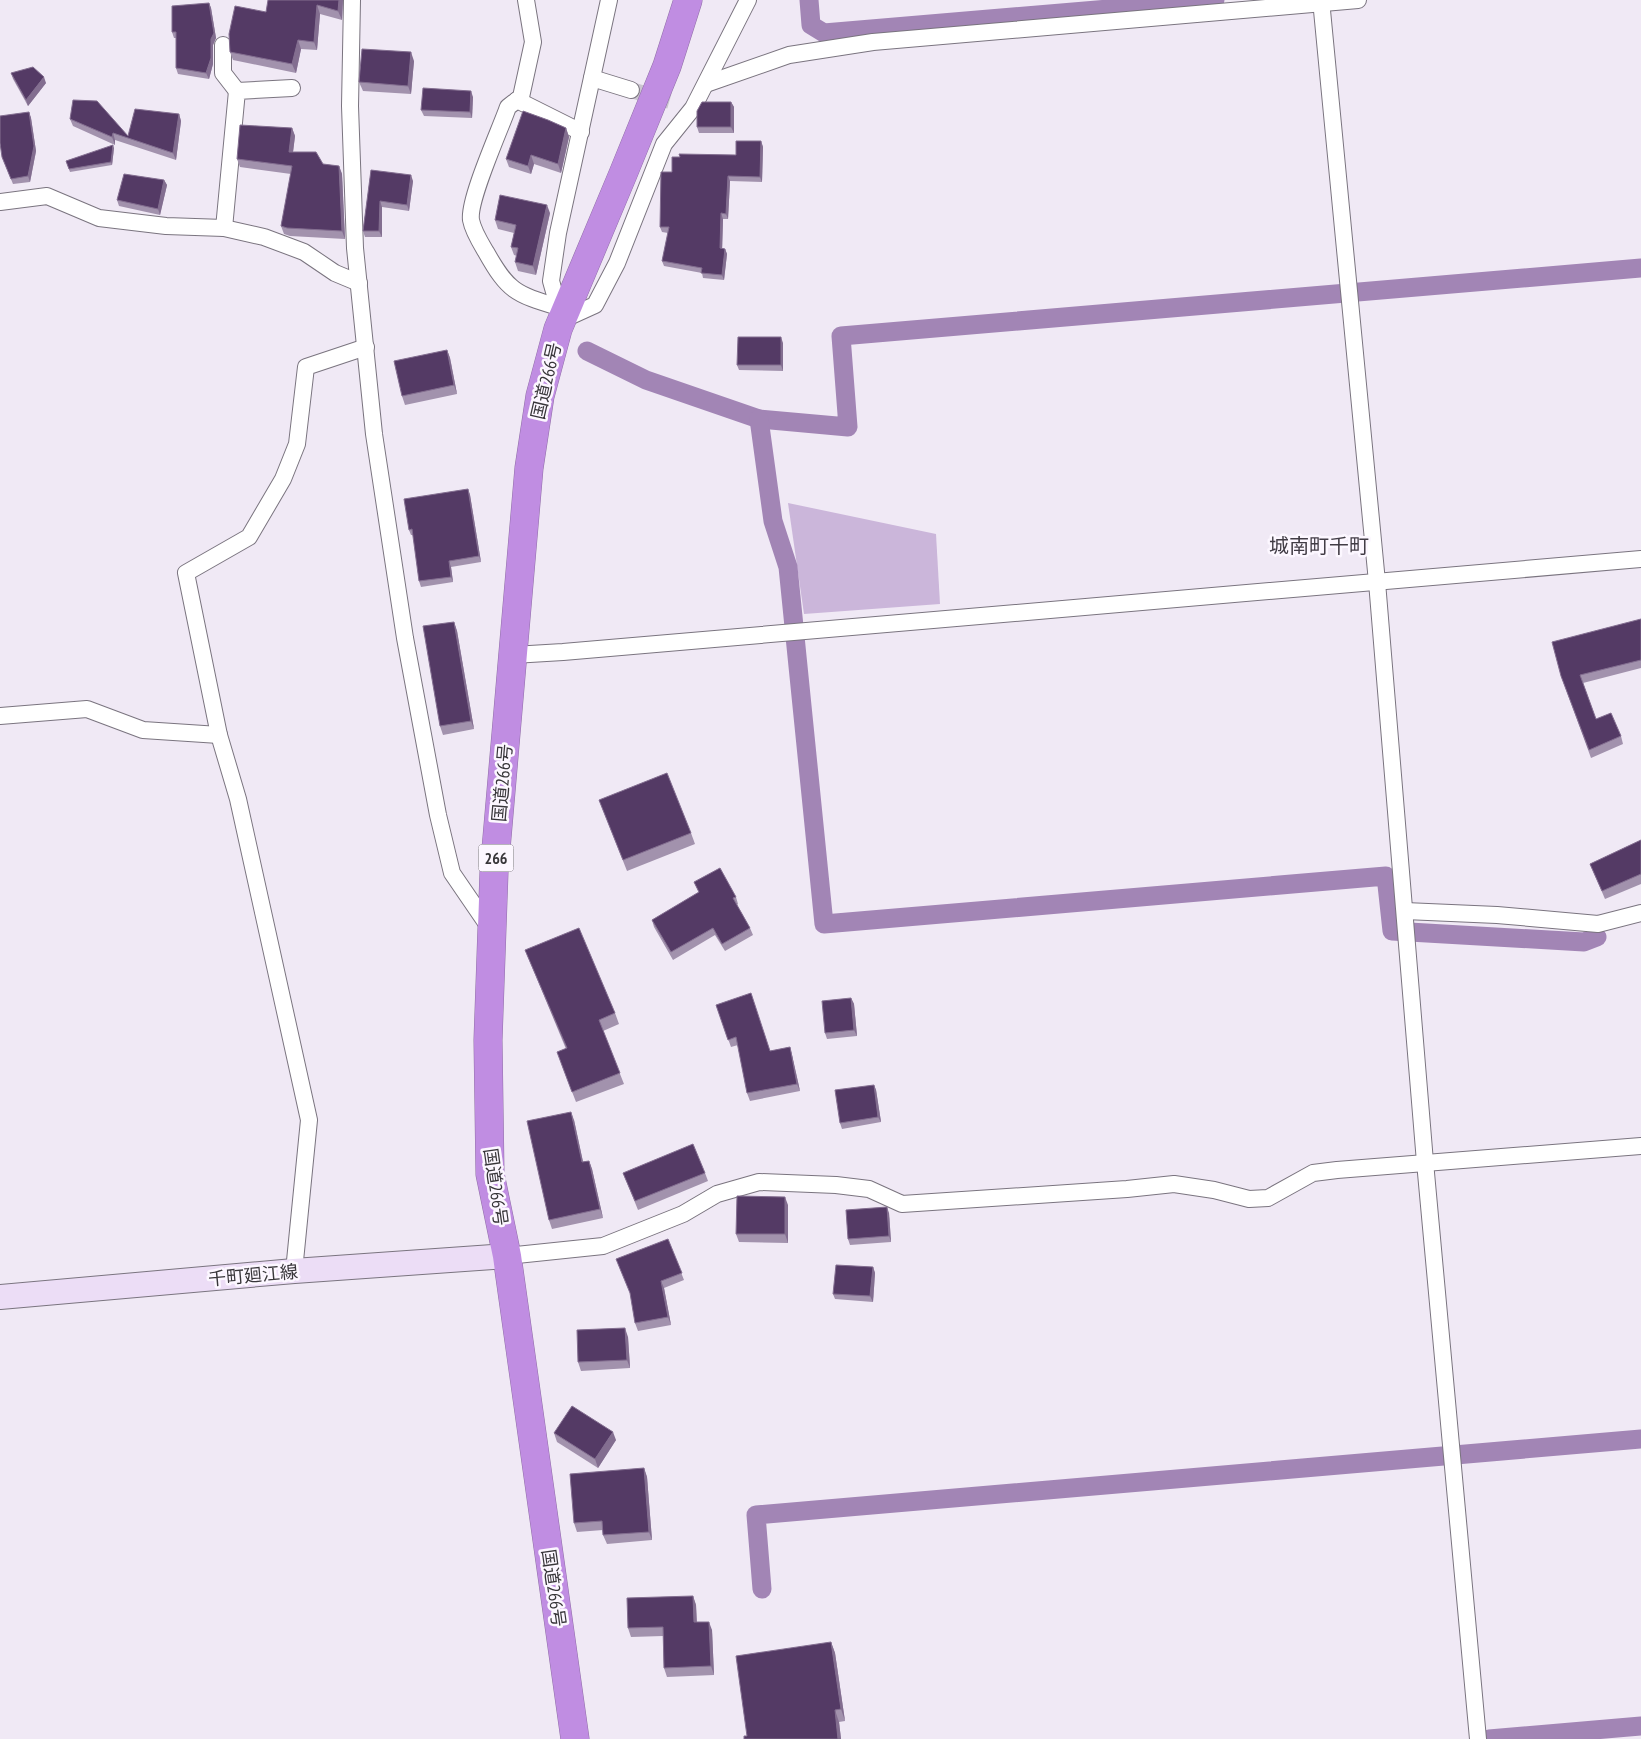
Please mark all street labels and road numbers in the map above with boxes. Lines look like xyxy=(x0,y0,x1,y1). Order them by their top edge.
street label: 国道266号 xyxy=(526,340,566,422)
street label: 国道266号 xyxy=(487,743,517,823)
road number: 266 xyxy=(478,844,514,871)
street label: 国道266号 xyxy=(479,1147,513,1227)
street label: 千町廻江線 xyxy=(207,1260,299,1290)
street label: 国道266号 xyxy=(537,1548,571,1628)

